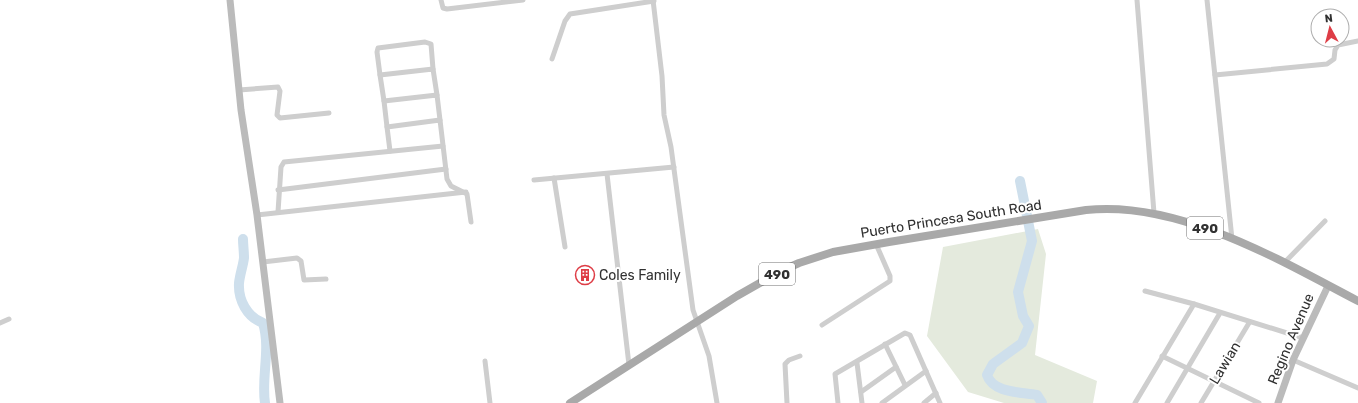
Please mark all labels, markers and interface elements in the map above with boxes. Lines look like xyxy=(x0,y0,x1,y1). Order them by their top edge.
north arrow xyxy=(1310,8,1350,48)
text: N xyxy=(1324,12,1334,26)
street label: Puerto Princesa South Road xyxy=(859,196,1043,242)
road number: 490 xyxy=(1187,217,1223,239)
road number: 490 xyxy=(759,263,795,285)
building icon: Coles Family xyxy=(574,264,596,286)
place label: Coles Family xyxy=(599,267,681,284)
street label: Regino Avenue xyxy=(1264,291,1318,387)
street label: Lawian xyxy=(1206,339,1244,387)

